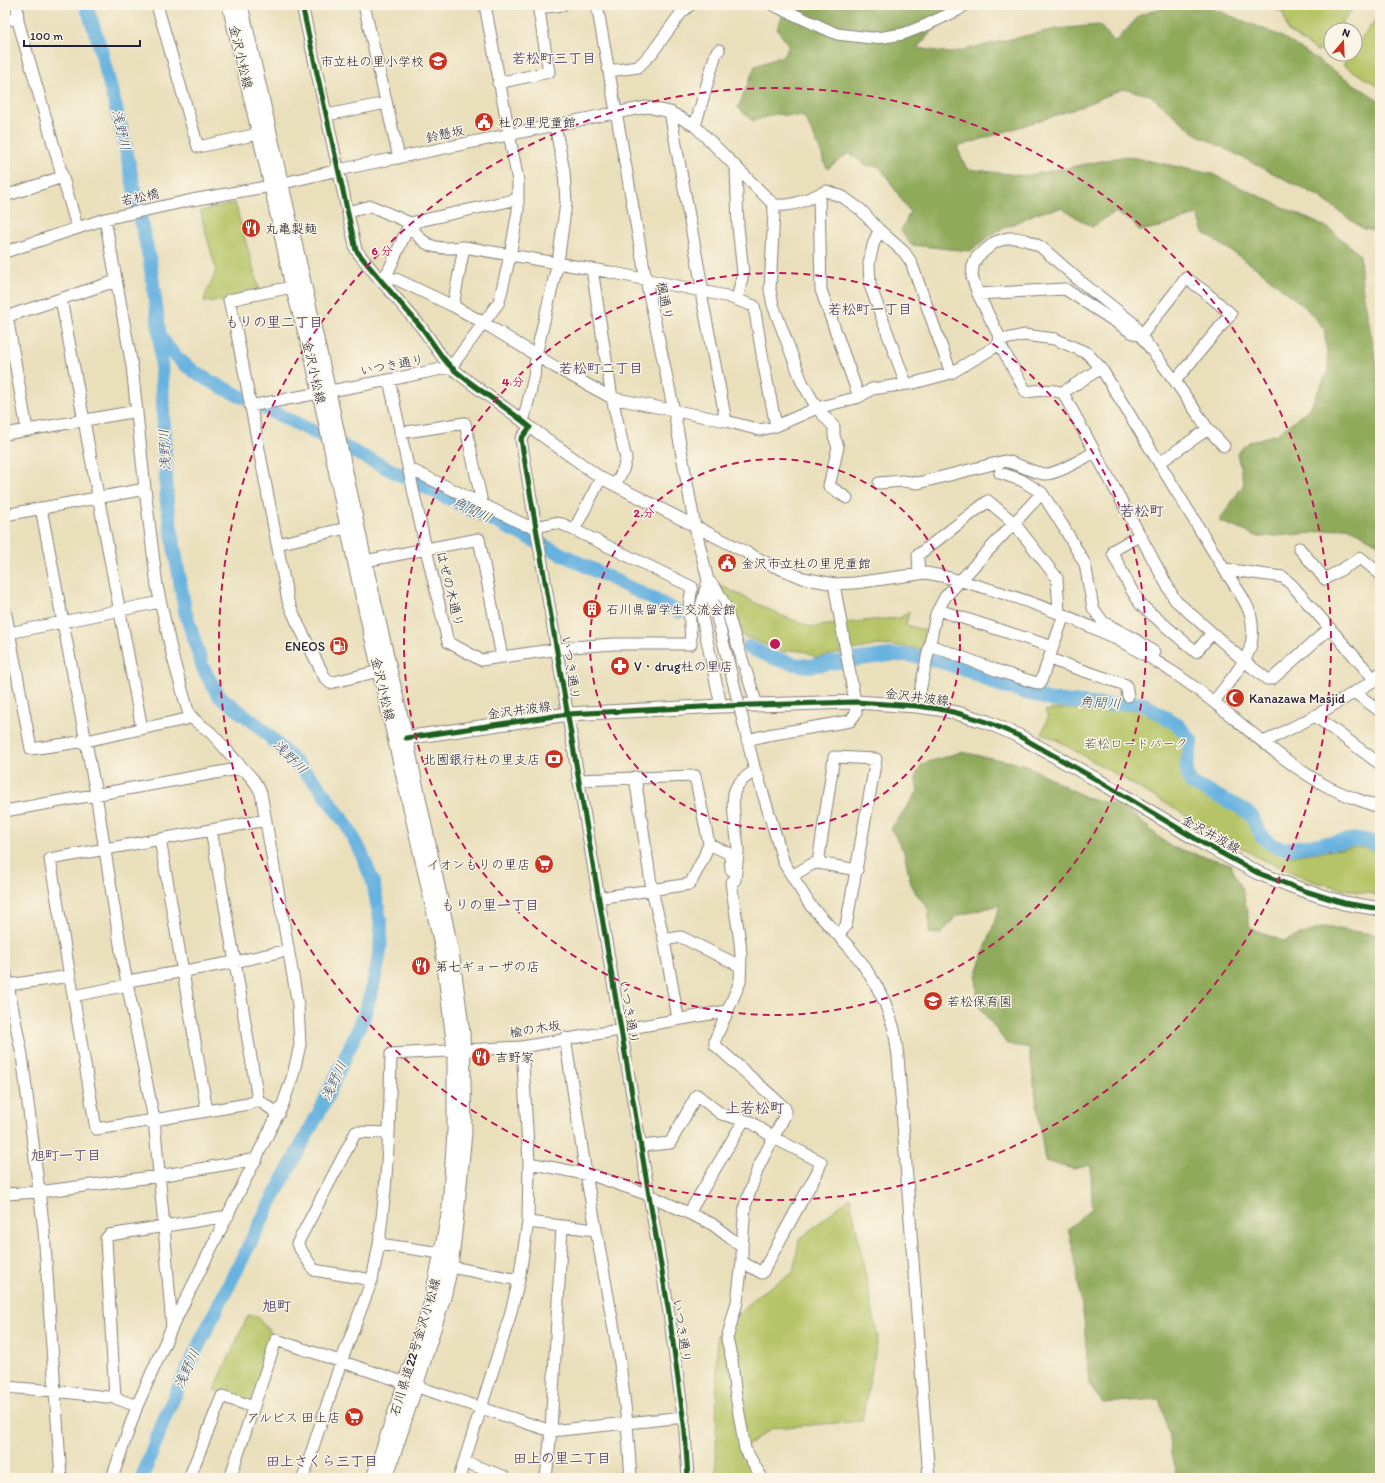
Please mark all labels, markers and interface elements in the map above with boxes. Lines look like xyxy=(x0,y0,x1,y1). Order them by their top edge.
scale bar xyxy=(24,22,140,48)
north arrow xyxy=(1323,22,1363,62)
street label: 金沢小松線 xyxy=(226,24,256,91)
text: N xyxy=(1340,26,1352,40)
text: 100 m xyxy=(30,29,63,43)
school or university icon: 市立杜の里小学校 xyxy=(427,50,449,72)
district label: 若松町三丁目 xyxy=(512,50,596,67)
place label: 市立杜の里小学校 xyxy=(320,54,424,69)
water label: 浅野川 xyxy=(108,108,134,152)
public building icon: 杜の里児童館 xyxy=(473,111,495,133)
place label: 杜の里児童館 xyxy=(498,115,576,130)
street label: 鈴懸坂 xyxy=(424,123,466,145)
street label: 若松橋 xyxy=(119,186,161,208)
restaurant icon: 丸亀製麺 xyxy=(240,217,262,239)
place label: 丸亀製麺 xyxy=(265,221,317,236)
text: 6 分 xyxy=(371,244,393,258)
street label: 楓通り xyxy=(654,280,676,322)
district label: 若松町一丁目 xyxy=(828,301,912,318)
district label: もりの里二丁目 xyxy=(225,314,323,331)
street label: 金沢小松線 xyxy=(299,339,329,406)
street label: いつき通り xyxy=(359,351,425,379)
district label: 若松町二丁目 xyxy=(559,360,643,377)
text: 4 分 xyxy=(502,375,524,389)
water label: 浅野川 xyxy=(155,429,175,471)
water label: 角間川 xyxy=(449,493,495,527)
district label: 若松町 xyxy=(1119,502,1165,520)
text: 2 分 xyxy=(633,506,655,520)
street label: はぜの木通り xyxy=(433,549,467,629)
public building icon: 金沢市立杜の里児童館 xyxy=(716,552,738,574)
place label: 金沢市立杜の里児童館 xyxy=(741,556,871,571)
building icon: 石川県留学生交流会館 xyxy=(581,598,603,620)
place label: 石川県留学生交流会館 xyxy=(606,602,736,617)
fuel station icon: ENEOS xyxy=(328,635,350,657)
street label: いつき通り xyxy=(559,635,583,701)
centre of rings xyxy=(768,637,782,651)
place label: ENEOS xyxy=(285,639,325,654)
pharmacy icon: V・drug杜の里店 xyxy=(609,655,631,677)
street label: 金沢小松線 xyxy=(368,656,398,723)
place label: V・drug杜の里店 xyxy=(634,659,733,674)
street label: 金沢井波線 xyxy=(884,686,951,709)
mosque icon: Kanazawa Masjid xyxy=(1224,687,1246,709)
place label: Kanazawa Masjid xyxy=(1249,691,1345,706)
water label: 角間川 xyxy=(1079,693,1121,713)
street label: 金沢井波線 xyxy=(486,698,553,722)
water label: 浅野川 xyxy=(269,736,311,778)
park label: 若松ロードパーク xyxy=(1084,736,1188,751)
bank icon: 北國銀行杜の里支店 xyxy=(543,748,565,770)
place label: 北國銀行杜の里支店 xyxy=(423,752,540,767)
street label: 金沢井波線 xyxy=(1179,812,1244,857)
supermarket icon: イオンもりの里店 xyxy=(533,853,555,875)
place label: イオンもりの里店 xyxy=(427,857,530,872)
district label: もりの里一丁目 xyxy=(441,897,539,914)
restaurant icon: 第七ギョーザの店 xyxy=(410,955,432,977)
place label: 第七ギョーザの店 xyxy=(435,959,540,974)
street label: いつき通り xyxy=(616,979,642,1045)
school or university icon: 若松保育園 xyxy=(922,990,944,1012)
place label: 若松保育園 xyxy=(947,994,1012,1009)
street label: 楡の木坂 xyxy=(508,1018,562,1040)
restaurant icon: 吉野家 xyxy=(470,1046,492,1068)
place label: 吉野家 xyxy=(495,1050,534,1065)
water label: 浅野川 xyxy=(317,1058,351,1104)
district label: 上若松町 xyxy=(725,1099,785,1117)
district label: 旭町一丁目 xyxy=(31,1147,101,1164)
street label: 石川県道22号金沢小松線 xyxy=(387,1275,443,1418)
district label: 旭町 xyxy=(262,1297,292,1315)
street label: いつき通り xyxy=(670,1298,694,1364)
water label: 浅野川 xyxy=(170,1346,204,1392)
supermarket icon: アルビス 田上店 xyxy=(343,1406,365,1428)
place label: アルビス 田上店 xyxy=(247,1410,340,1425)
district label: 田上の里二丁目 xyxy=(513,1450,611,1467)
district label: 田上さくら三丁目 xyxy=(266,1453,378,1470)

